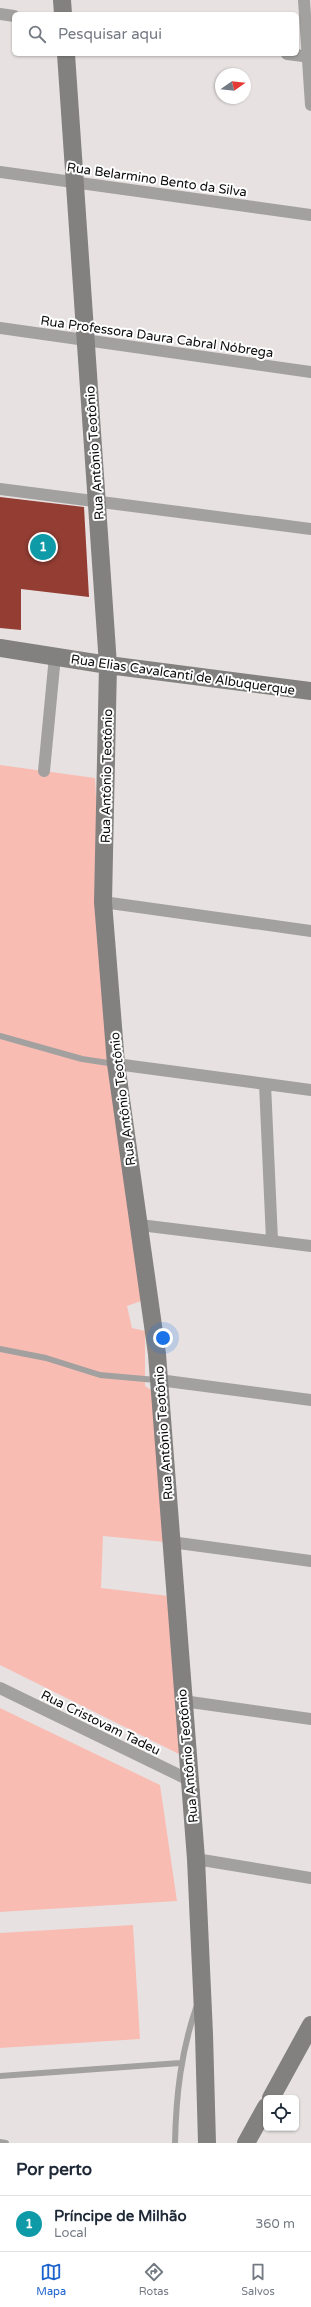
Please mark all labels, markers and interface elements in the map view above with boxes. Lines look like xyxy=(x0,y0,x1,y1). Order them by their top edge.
search box xyxy=(12,12,299,56)
icon: search xyxy=(26,23,48,45)
text: Pesquisar aqui xyxy=(58,25,162,43)
north arrow xyxy=(215,68,251,104)
street label: Rua Belarmino Bento da Silva xyxy=(66,159,248,201)
street label: Rua Professora Daura Cabral Nóbrega xyxy=(39,313,274,361)
street label: Rua Antônio Teotônio xyxy=(82,385,108,521)
pin: 1 xyxy=(30,532,56,562)
street label: Rua Elias Cavalcanti de Albuquerque xyxy=(70,651,296,699)
street label: Rua Antônio Teotônio xyxy=(98,708,116,843)
street label: Rua Antônio Teotônio xyxy=(107,1031,139,1167)
your location xyxy=(153,1328,173,1348)
street label: Rua Antônio Teotônio xyxy=(151,1365,177,1501)
street label: Rua Cristovam Tadeu xyxy=(38,1687,163,1759)
street label: Rua Antônio Teotônio xyxy=(174,1688,202,1824)
map controls xyxy=(263,2095,299,2131)
button: locate xyxy=(263,2095,299,2131)
text: Por perto xyxy=(16,2159,92,2180)
text: Príncipe de Milhão xyxy=(54,2207,187,2225)
text: 1 xyxy=(25,2216,33,2232)
text: 360 m xyxy=(255,2216,295,2232)
text: Local xyxy=(54,2225,87,2241)
tab: Mapa xyxy=(36,2261,66,2298)
tab: Rotas xyxy=(139,2261,169,2298)
tab: Salvos xyxy=(241,2261,275,2298)

